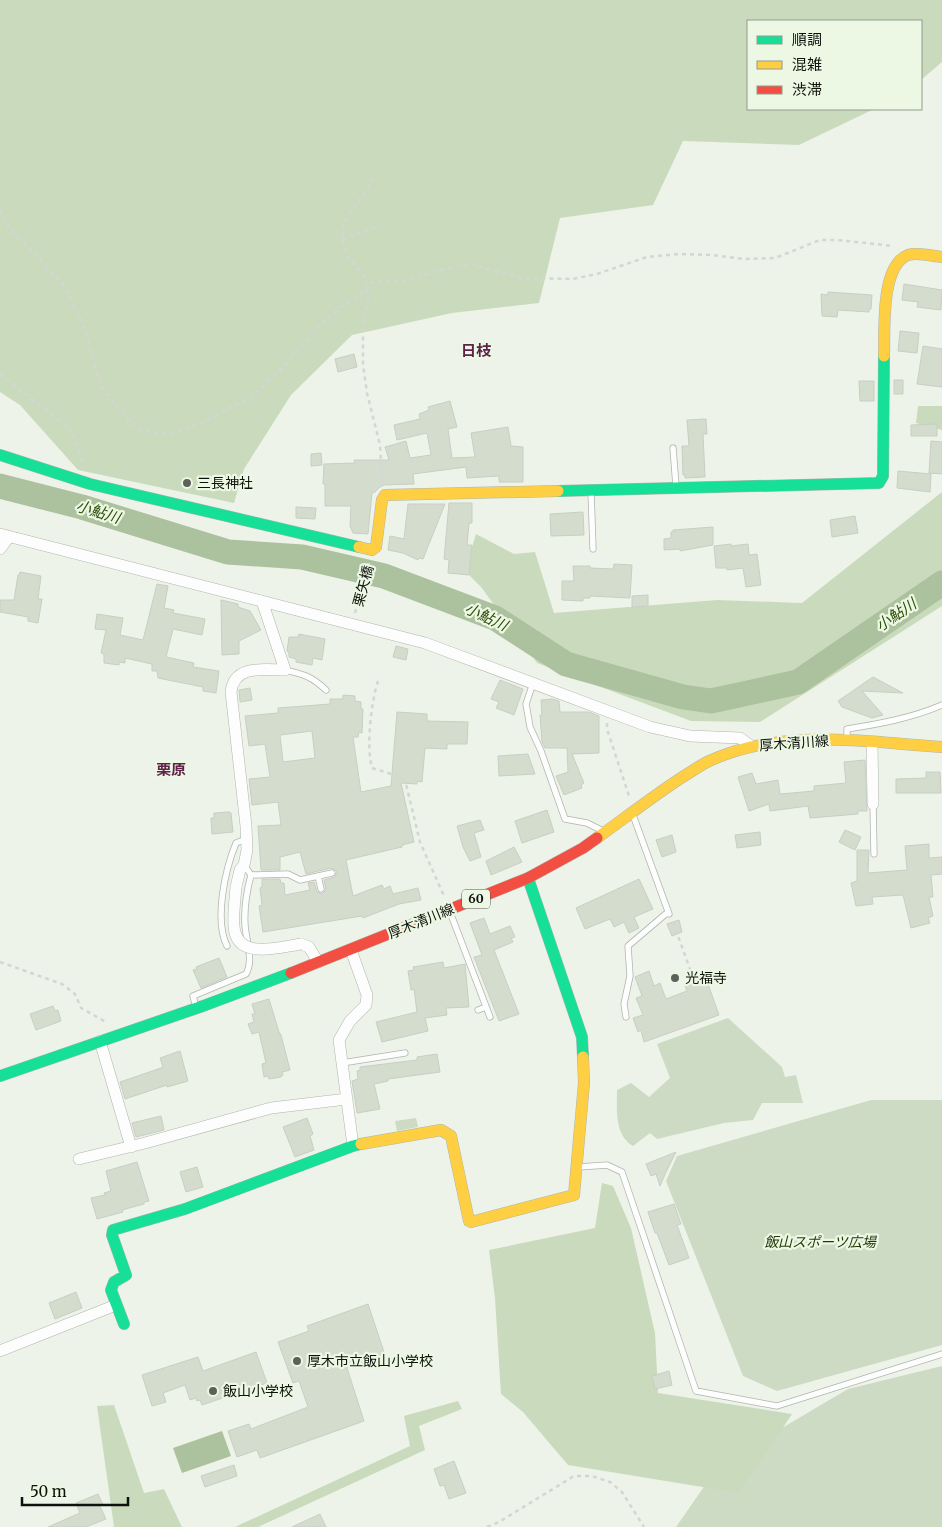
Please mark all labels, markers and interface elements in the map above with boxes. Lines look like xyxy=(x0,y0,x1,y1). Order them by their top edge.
legend xyxy=(747,20,922,110)
text: 順調 xyxy=(792,30,822,49)
text: 混雑 xyxy=(792,55,822,74)
text: 渋滞 xyxy=(792,80,822,99)
district label: 日枝 xyxy=(461,341,492,360)
place label: 三長神社 xyxy=(197,474,253,492)
marker: 三長神社 xyxy=(181,477,193,489)
water label: 小鮎川 xyxy=(74,496,124,528)
street label: 栗矢橋 xyxy=(349,563,377,609)
water label: 小鮎川 xyxy=(872,593,921,635)
water label: 小鮎川 xyxy=(462,598,512,636)
street label: 厚木清川線 xyxy=(758,732,830,754)
district label: 栗原 xyxy=(156,760,186,779)
road number: 60 xyxy=(462,890,490,909)
street label: 厚木清川線 xyxy=(385,900,457,942)
place label: 光福寺 xyxy=(685,969,727,987)
marker: 光福寺 xyxy=(669,972,681,984)
park label: 飯山スポーツ広場 xyxy=(764,1233,878,1251)
place label: 厚木市立飯山小学校 xyxy=(307,1352,433,1370)
marker: 厚木市立飯山小学校 xyxy=(291,1355,303,1367)
place label: 飯山小学校 xyxy=(223,1382,293,1400)
marker: 飯山小学校 xyxy=(207,1385,219,1397)
scale bar xyxy=(22,1474,129,1506)
text: 50 m xyxy=(30,1482,67,1501)

